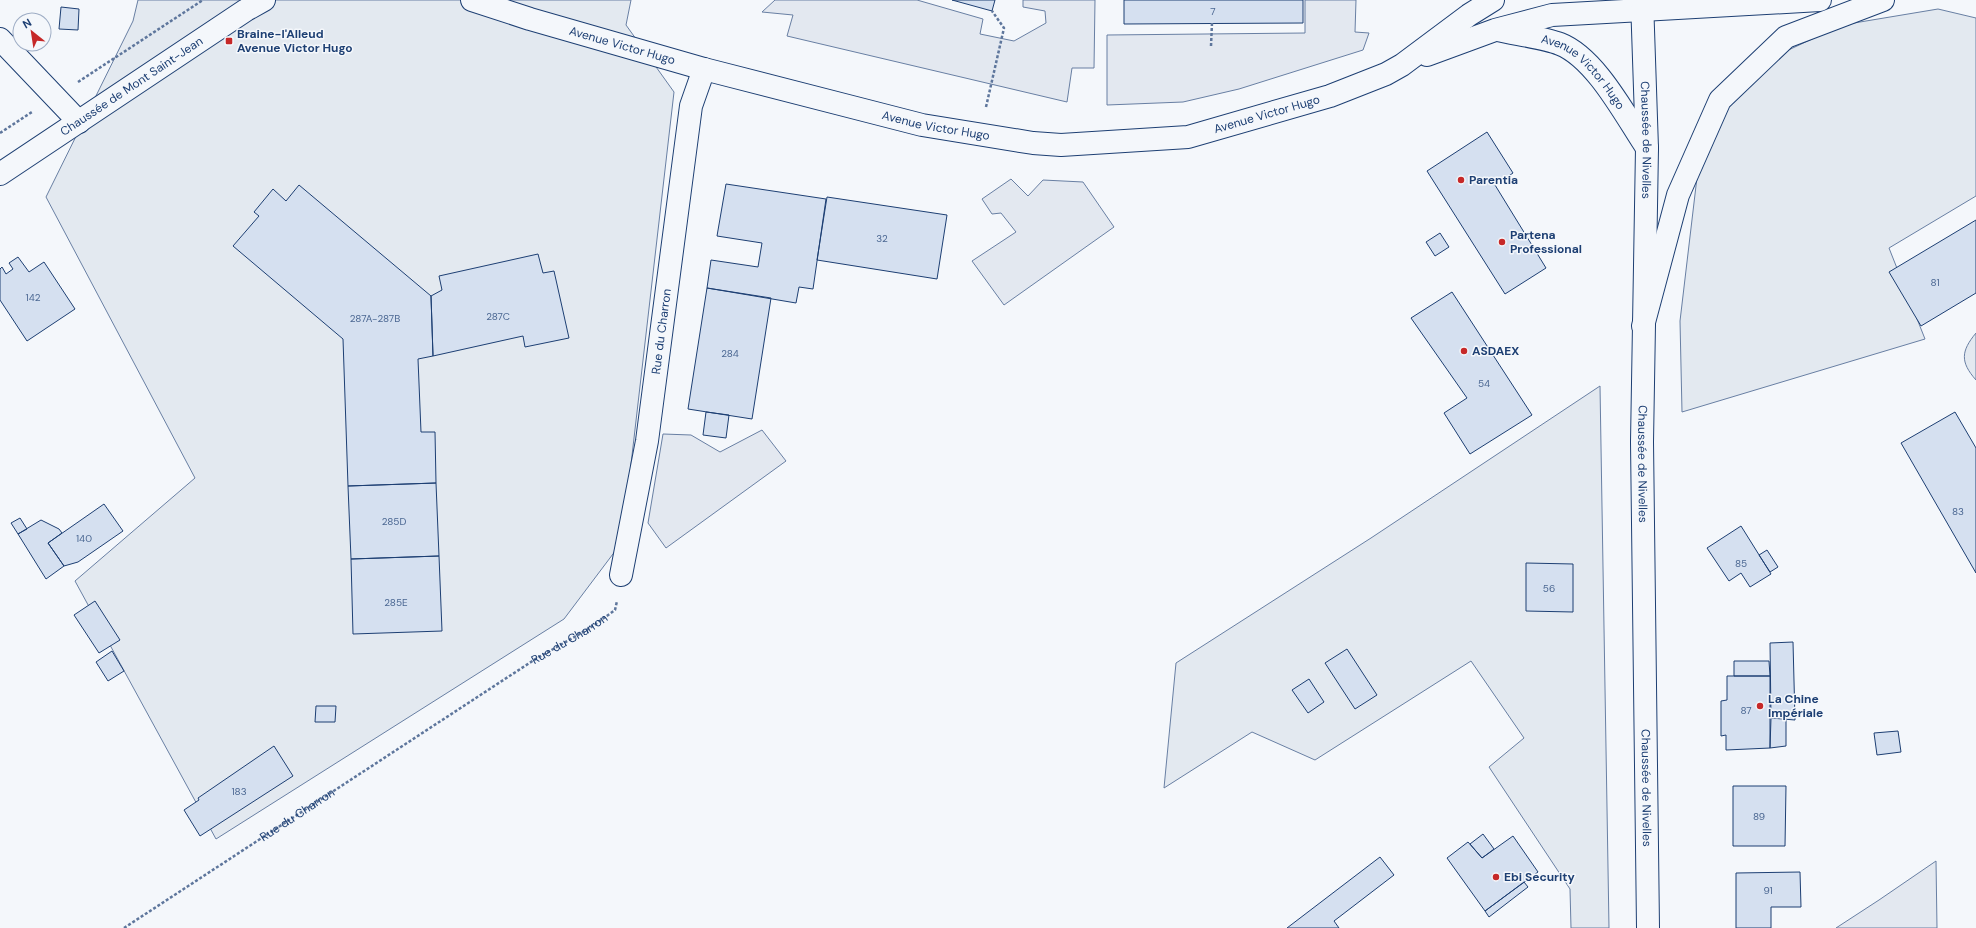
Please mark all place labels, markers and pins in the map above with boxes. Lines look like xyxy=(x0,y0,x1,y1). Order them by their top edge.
place label: Braine-l'Alleud Avenue Victor Hugo xyxy=(237,26,353,56)
marker: Braine-l'Alleud Avenue Victor Hugo xyxy=(224,36,234,46)
place label: Parentia xyxy=(1469,172,1518,188)
marker: Parentia xyxy=(1456,175,1466,185)
place label: Partena Professional xyxy=(1510,227,1582,257)
marker: Partena Professional xyxy=(1497,237,1507,247)
place label: ASDAEX xyxy=(1472,343,1519,359)
marker: ASDAEX xyxy=(1459,346,1469,356)
place label: La Chine Impériale xyxy=(1768,691,1823,721)
marker: La Chine Impériale xyxy=(1755,701,1765,711)
place label: Ebi Security xyxy=(1504,869,1576,885)
marker: Ebi Security xyxy=(1491,872,1501,882)

